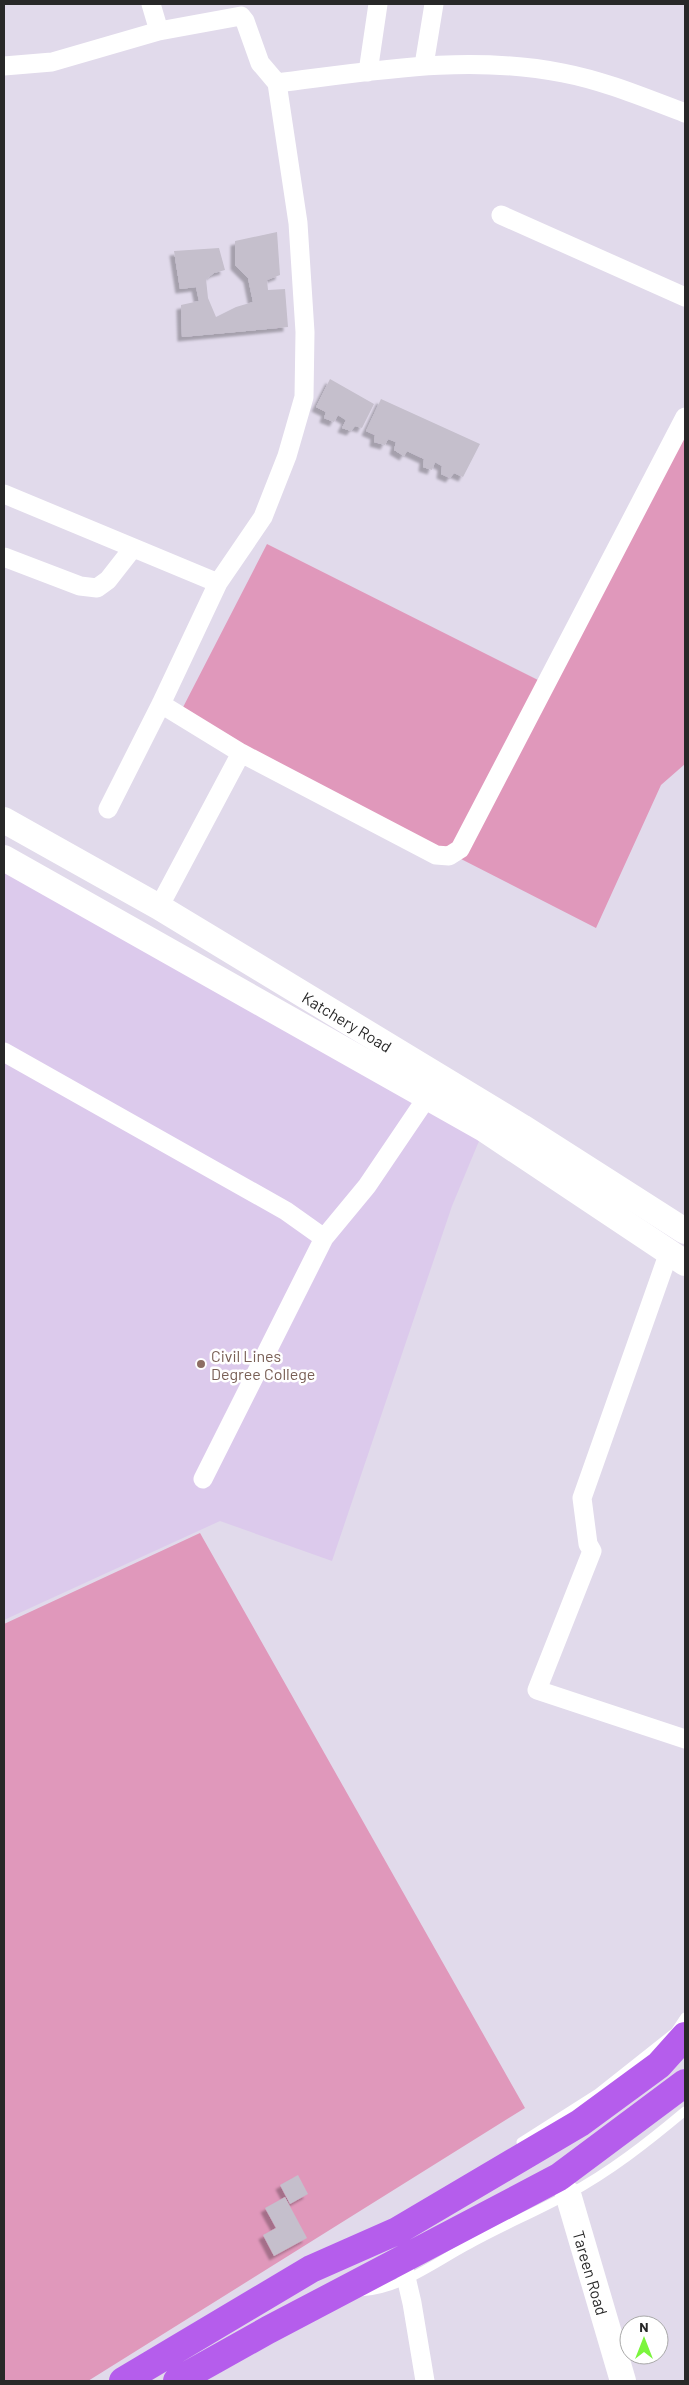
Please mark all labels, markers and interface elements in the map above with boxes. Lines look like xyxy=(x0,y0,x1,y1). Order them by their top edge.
street label: Katchery Road xyxy=(299,987,396,1056)
place label: Civil Lines Degree College xyxy=(211,1346,315,1383)
marker: Civil Lines Degree College xyxy=(195,1358,207,1370)
street label: Tareen Road xyxy=(570,2228,613,2317)
north arrow xyxy=(619,2315,669,2365)
text: N xyxy=(639,2318,649,2335)

